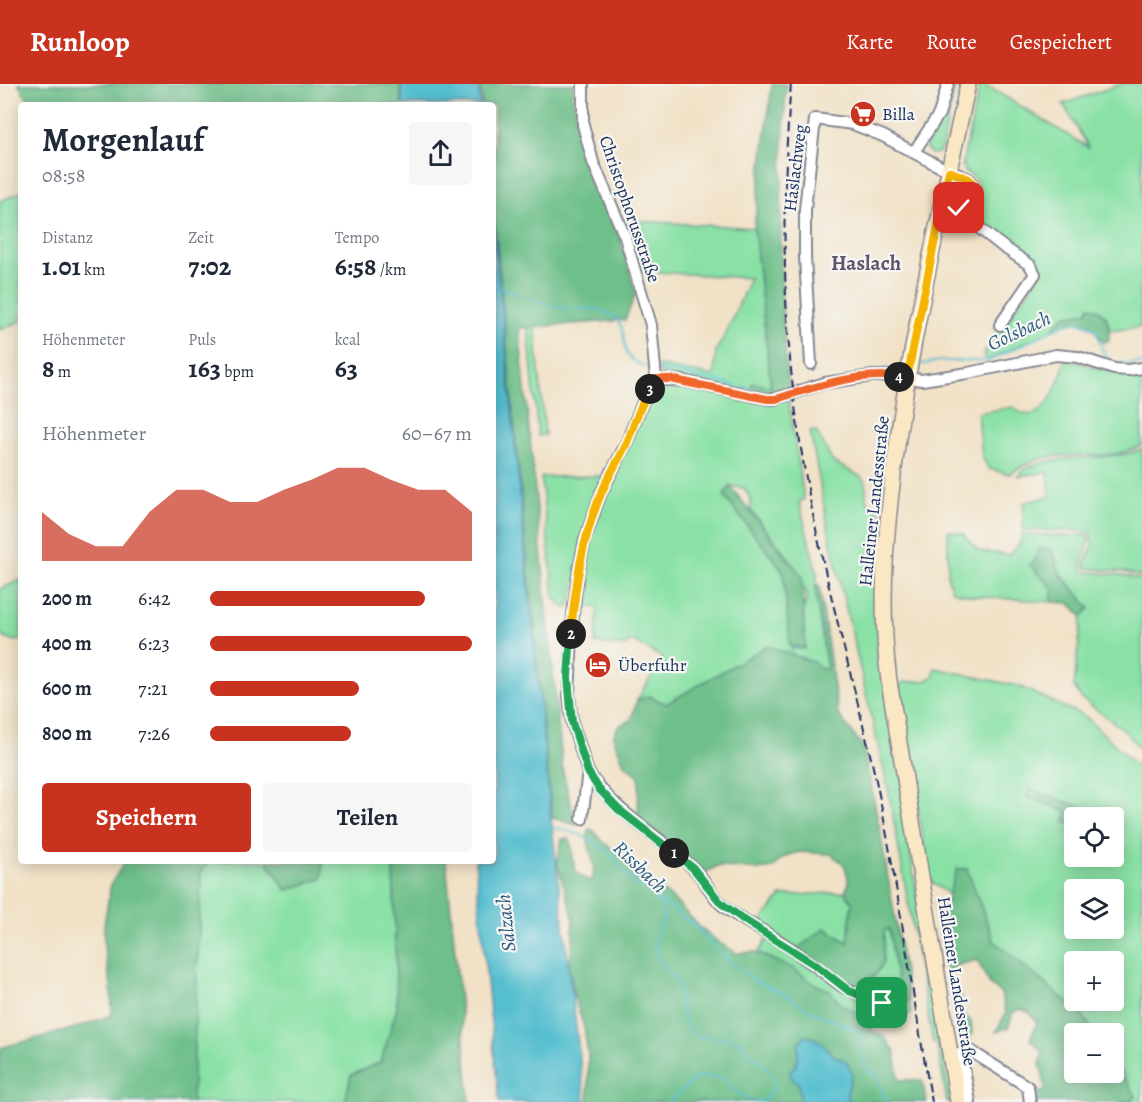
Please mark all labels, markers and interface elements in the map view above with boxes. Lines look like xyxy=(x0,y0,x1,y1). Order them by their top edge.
text: Runloop xyxy=(30,23,130,61)
text: Karte xyxy=(846,28,893,56)
text: Route xyxy=(926,28,977,56)
text: Gespeichert xyxy=(1010,28,1112,56)
supermarket icon: Billa xyxy=(848,99,878,129)
place label: Billa xyxy=(882,102,915,126)
text: Morgenlauf xyxy=(42,117,204,162)
button: share xyxy=(409,122,472,185)
street label: Haslachweg xyxy=(778,123,812,213)
street label: Christophorusstraße xyxy=(594,132,666,286)
text: 08:58 xyxy=(42,162,85,189)
pin xyxy=(933,182,984,233)
icon: check xyxy=(942,191,975,224)
text: Distanz xyxy=(42,227,93,249)
text: Zeit xyxy=(188,227,214,249)
text: Tempo xyxy=(335,227,379,249)
text: 1.01 xyxy=(42,249,81,284)
text: 7:02 xyxy=(188,249,231,284)
text: 6:58 xyxy=(335,249,377,284)
district label: Haslach xyxy=(831,249,901,277)
text: km xyxy=(81,259,105,281)
text: /km xyxy=(377,259,406,281)
water label: Golsbach xyxy=(983,305,1055,357)
text: Höhenmeter xyxy=(42,329,125,351)
text: Puls xyxy=(188,329,216,351)
text: kcal xyxy=(335,329,360,351)
text: 8 xyxy=(42,351,54,386)
text: 163 xyxy=(188,351,221,386)
text: 63 xyxy=(335,351,358,386)
text: m xyxy=(54,361,71,383)
text: bpm xyxy=(221,361,254,383)
pin: 4 xyxy=(884,362,914,392)
text: 4 xyxy=(895,366,903,388)
pin: 3 xyxy=(635,374,665,404)
text: 3 xyxy=(647,378,653,400)
street label: Halleiner Landesstraße xyxy=(853,415,895,587)
text: Höhenmeter xyxy=(42,420,146,447)
text: 60–67 m xyxy=(402,420,472,447)
text: 200 m xyxy=(42,585,92,612)
text: 6:42 xyxy=(138,585,171,612)
pin: 2 xyxy=(556,619,586,649)
text: 2 xyxy=(567,623,575,645)
text: 400 m xyxy=(42,630,92,657)
text: 6:23 xyxy=(138,630,170,657)
hotel icon: Überfuhr xyxy=(583,650,613,680)
place label: Überfuhr xyxy=(618,653,687,677)
text: 600 m xyxy=(42,675,92,702)
text: 7:21 xyxy=(138,675,168,702)
text: 800 m xyxy=(42,720,92,747)
text: 7:26 xyxy=(138,720,170,747)
button: Speichern xyxy=(42,783,251,852)
button: Teilen xyxy=(263,783,472,852)
map controls xyxy=(1064,807,1124,1083)
button: locate xyxy=(1064,807,1124,867)
water label: Rissbach xyxy=(607,835,673,899)
pin: 1 xyxy=(659,838,689,868)
text: 1 xyxy=(671,842,677,864)
button: layers xyxy=(1064,879,1124,939)
water label: Salzach xyxy=(490,893,522,953)
street label: Halleiner Landesstraße xyxy=(932,895,982,1067)
button: + xyxy=(1064,951,1124,1011)
pin xyxy=(856,977,907,1028)
icon: arrive xyxy=(865,986,898,1019)
button: − xyxy=(1064,1023,1124,1083)

